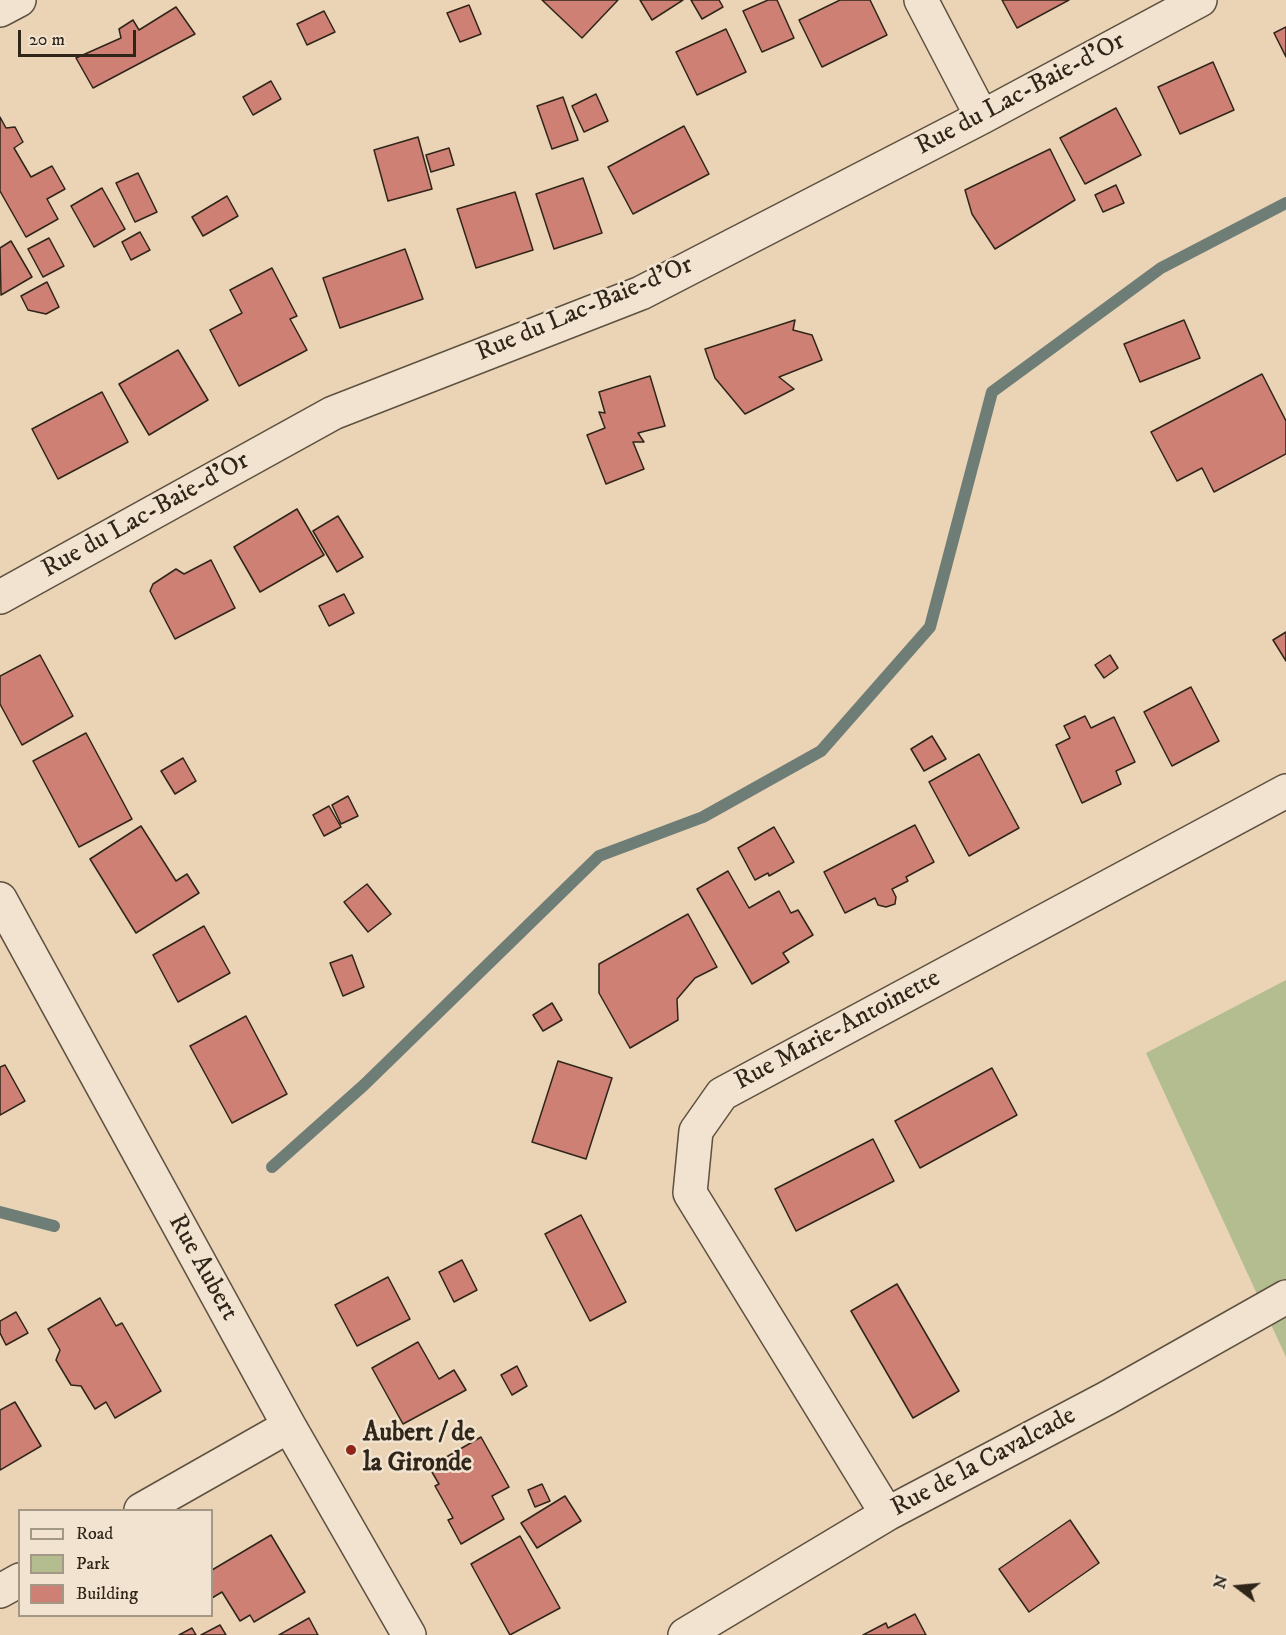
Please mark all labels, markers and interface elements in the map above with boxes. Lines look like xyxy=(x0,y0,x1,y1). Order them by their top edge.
scale bar xyxy=(21,18,140,56)
street label: Rue du Lac-Baie-d'Or xyxy=(911,27,1131,163)
text: 20 m xyxy=(29,29,65,51)
street label: Rue du Lac-Baie-d'Or xyxy=(472,250,698,370)
street label: Rue du Lac-Baie-d'Or xyxy=(37,446,255,586)
street label: Rue Marie-Antoinette xyxy=(730,964,946,1098)
street label: Rue Aubert xyxy=(160,1210,244,1326)
street label: Rue de la Cavalcade xyxy=(886,1401,1082,1525)
place label: Aubert / de la Gironde xyxy=(363,1419,475,1480)
marker: Aubert / de la Gironde xyxy=(344,1443,358,1457)
legend xyxy=(18,1509,213,1617)
text: Road xyxy=(76,1523,113,1545)
text: Park xyxy=(76,1553,110,1575)
north arrow xyxy=(1208,1557,1268,1617)
text: N xyxy=(1209,1573,1232,1591)
text: Building xyxy=(76,1583,138,1605)

